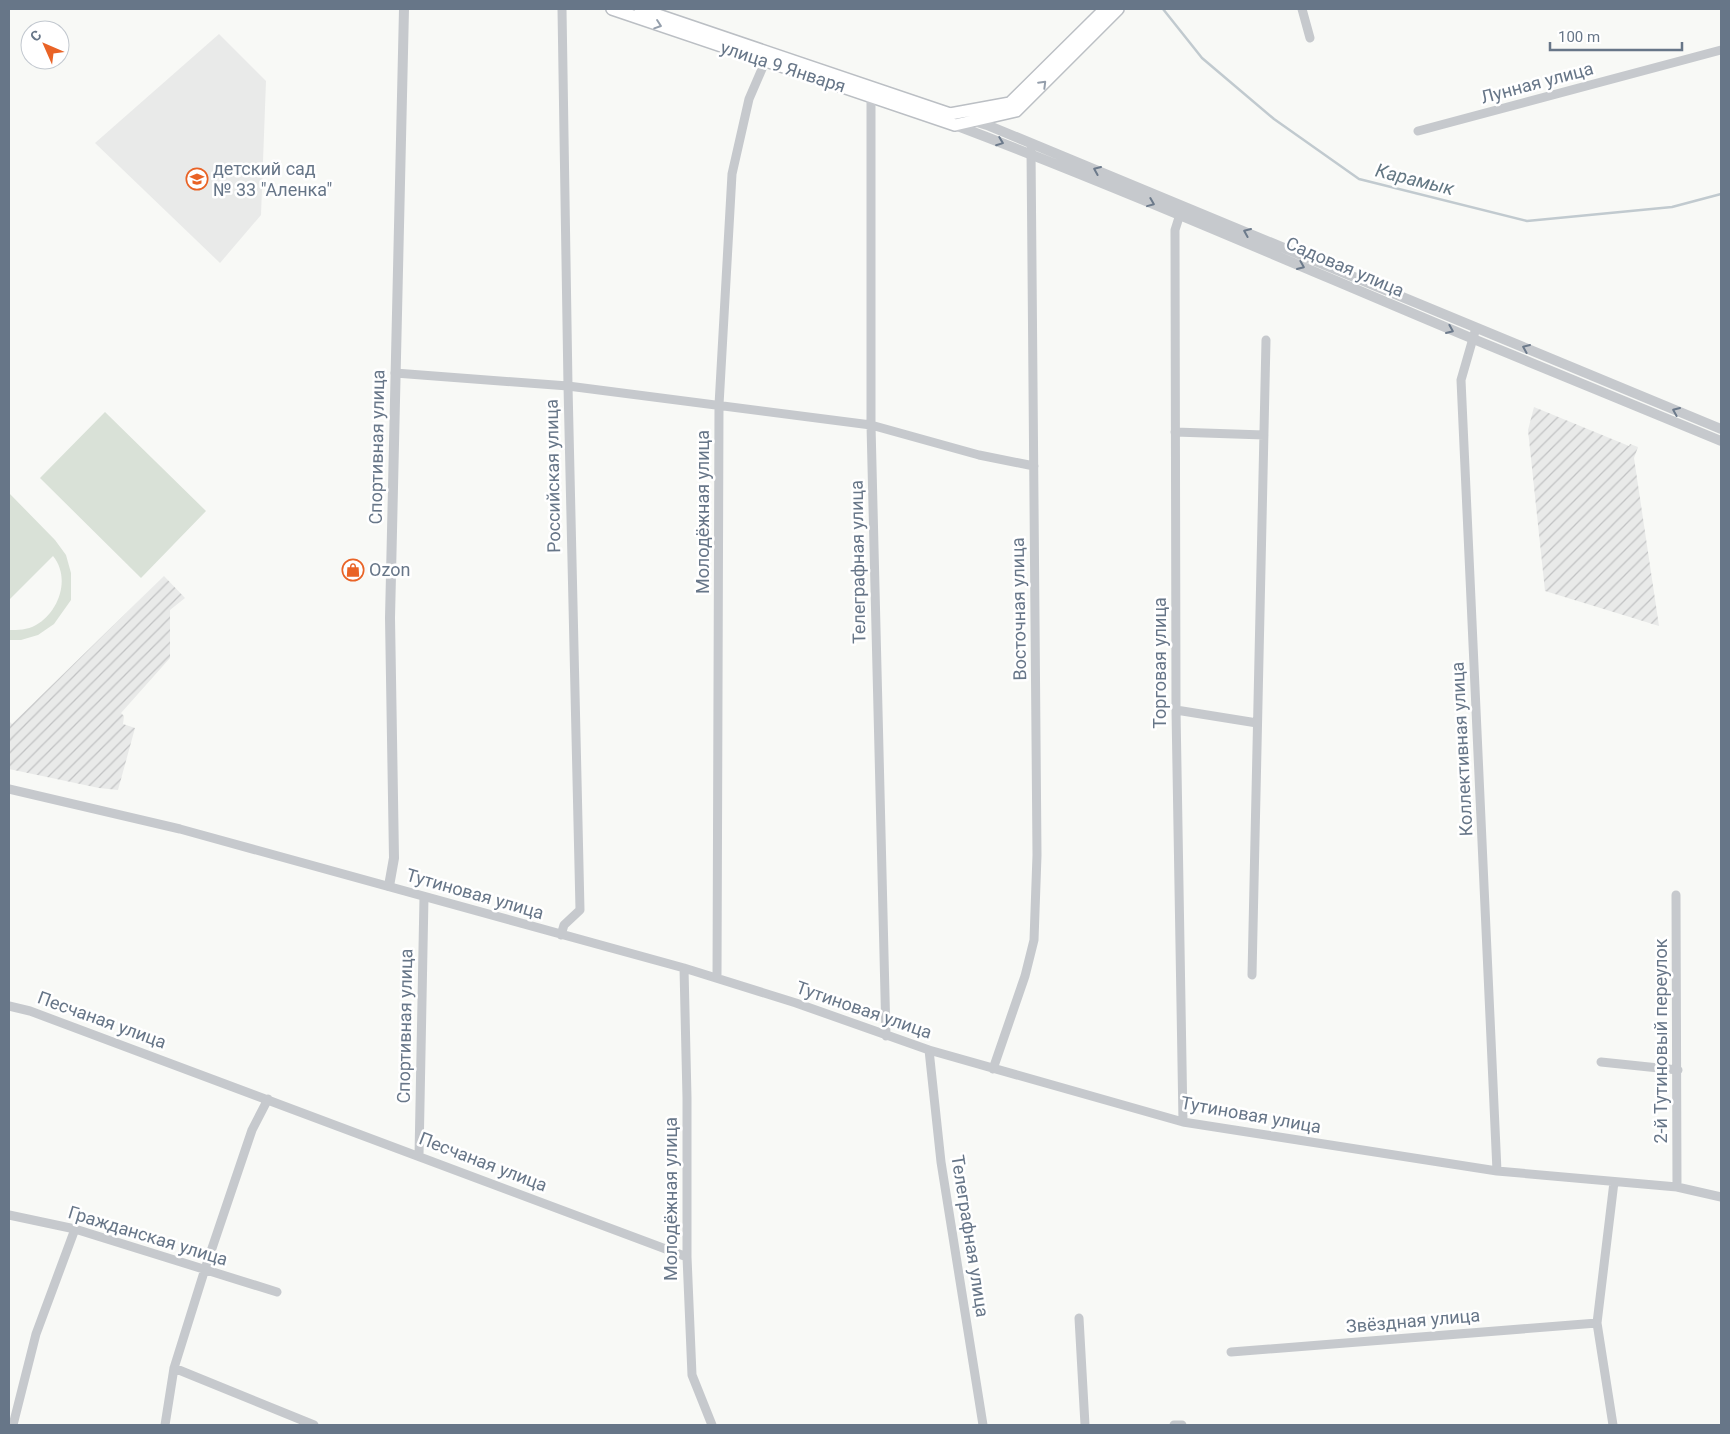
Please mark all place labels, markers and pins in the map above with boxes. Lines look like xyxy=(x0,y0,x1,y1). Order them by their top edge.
place label: детский сад № 33 "Аленка" xyxy=(213,158,332,200)
school or university icon: детский сад № 33 "Аленка" xyxy=(185,167,209,191)
shop icon: Ozon xyxy=(341,558,365,582)
place label: Ozon xyxy=(369,559,410,580)

